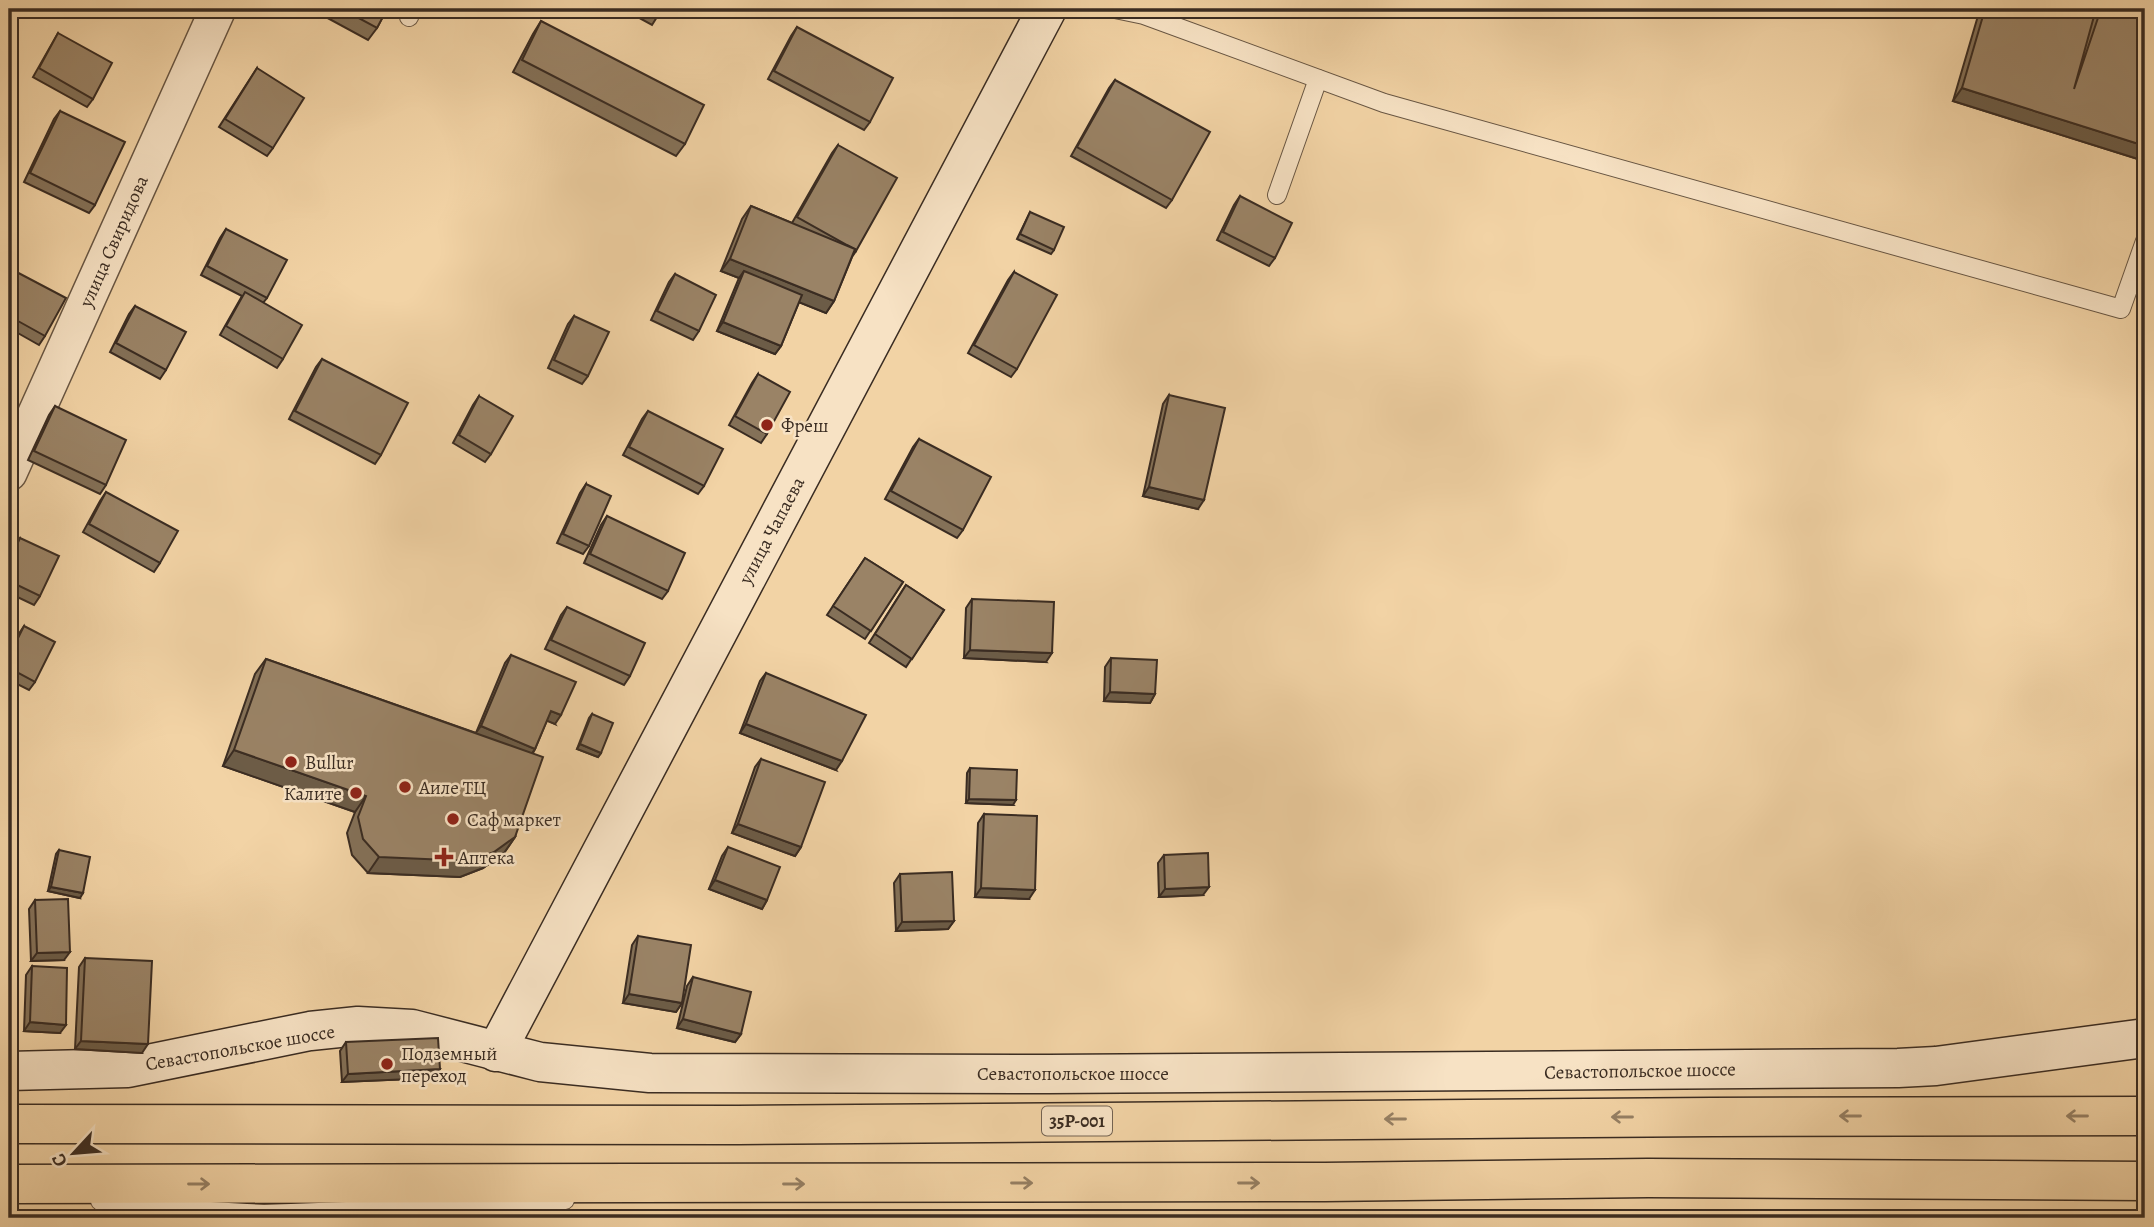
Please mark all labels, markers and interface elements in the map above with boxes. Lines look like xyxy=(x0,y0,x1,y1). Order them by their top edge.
street label: улица Свиридова xyxy=(73,171,155,312)
place label: Фреш xyxy=(781,413,829,439)
marker: Фреш xyxy=(759,417,775,433)
street label: улица Чапаева xyxy=(732,472,811,590)
place label: Bullur xyxy=(305,750,353,776)
marker: Bullur xyxy=(283,754,299,770)
place label: Аиле ТЦ xyxy=(418,775,487,801)
marker: Аиле ТЦ xyxy=(397,779,413,795)
place label: Калите xyxy=(284,781,342,807)
marker: Калите xyxy=(348,785,364,801)
place label: Саф маркет xyxy=(467,807,562,833)
marker: Саф маркет xyxy=(445,811,461,827)
place label: Аптека xyxy=(457,845,515,871)
marker: Аптека xyxy=(436,849,452,865)
street label: Севастопольское шоссе xyxy=(143,1019,337,1077)
place label: Подземный переход xyxy=(401,1041,497,1089)
marker: Подземный переход xyxy=(379,1056,395,1072)
street label: Севастопольское шоссе xyxy=(1544,1056,1736,1086)
street label: Севастопольское шоссе xyxy=(977,1061,1169,1087)
road number: 35Р-001 xyxy=(1042,1106,1112,1136)
one-way arrow xyxy=(2066,1109,2089,1123)
one-way arrow xyxy=(1611,1110,1634,1124)
one-way arrow xyxy=(1838,1110,1861,1123)
one-way arrow xyxy=(1383,1112,1406,1126)
north arrow xyxy=(38,1118,108,1188)
text: С xyxy=(45,1149,74,1171)
one-way arrow xyxy=(1010,1176,1033,1190)
one-way arrow xyxy=(1238,1176,1261,1190)
one-way arrow xyxy=(188,1177,211,1191)
one-way arrow xyxy=(783,1177,806,1191)

